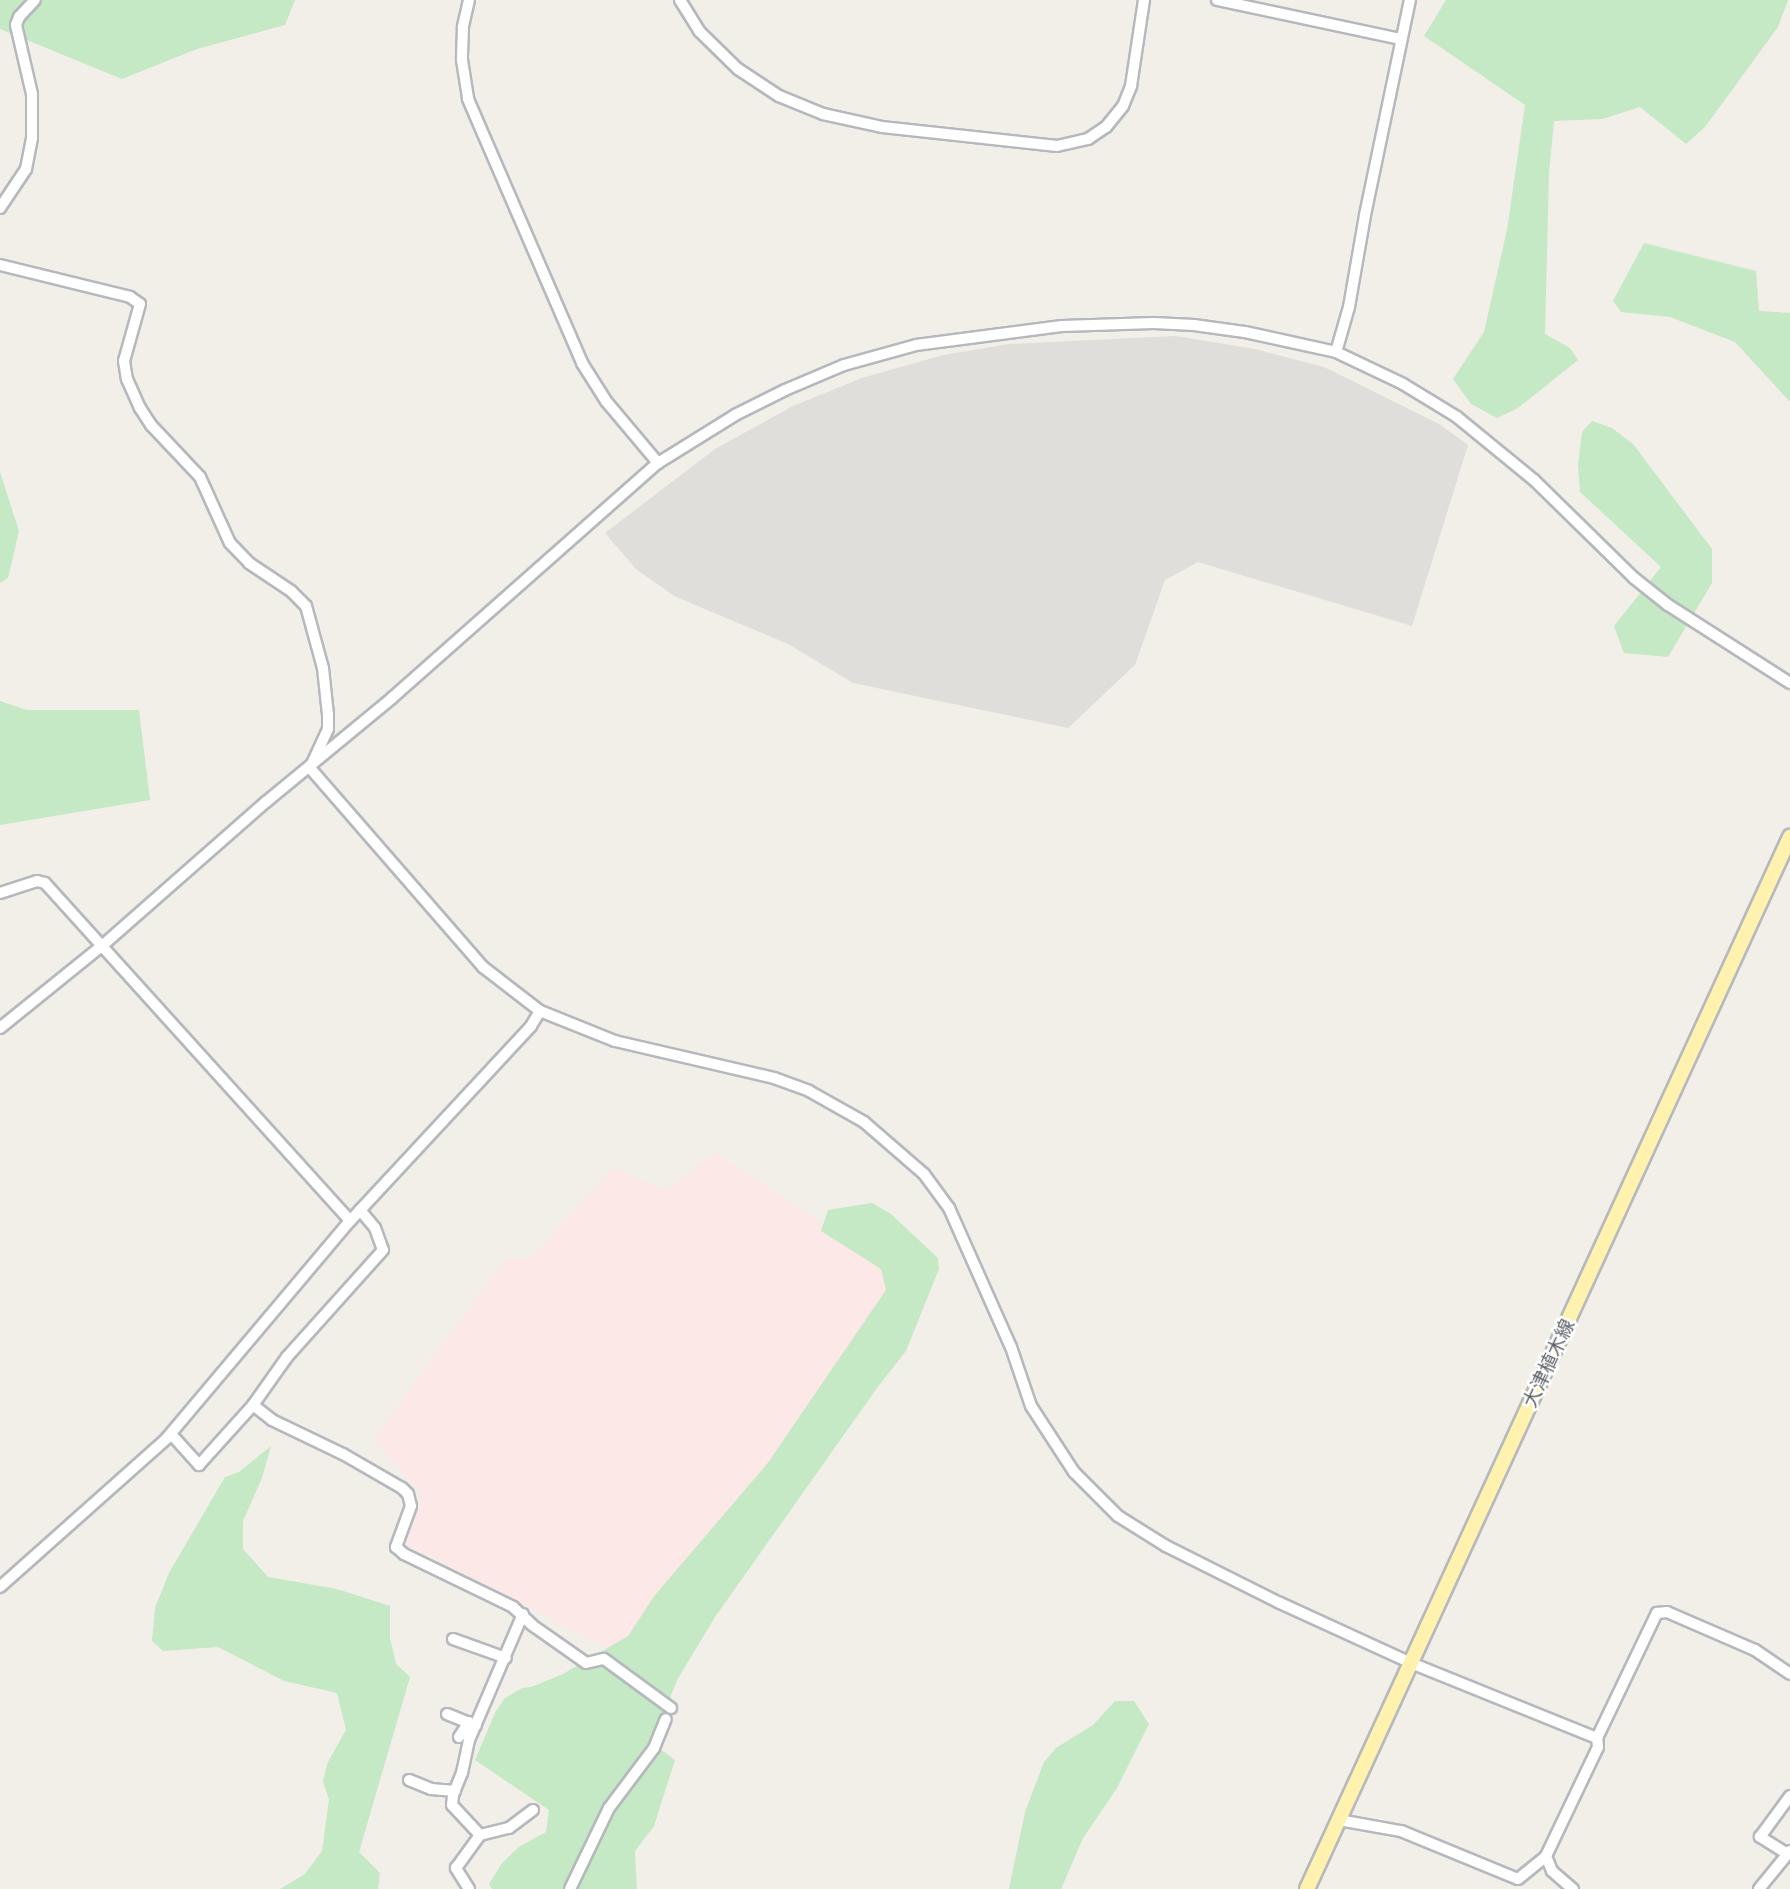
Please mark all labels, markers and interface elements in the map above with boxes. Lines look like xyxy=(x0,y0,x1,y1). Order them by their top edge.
street label: 大津植木線 xyxy=(1518,1315,1578,1411)

